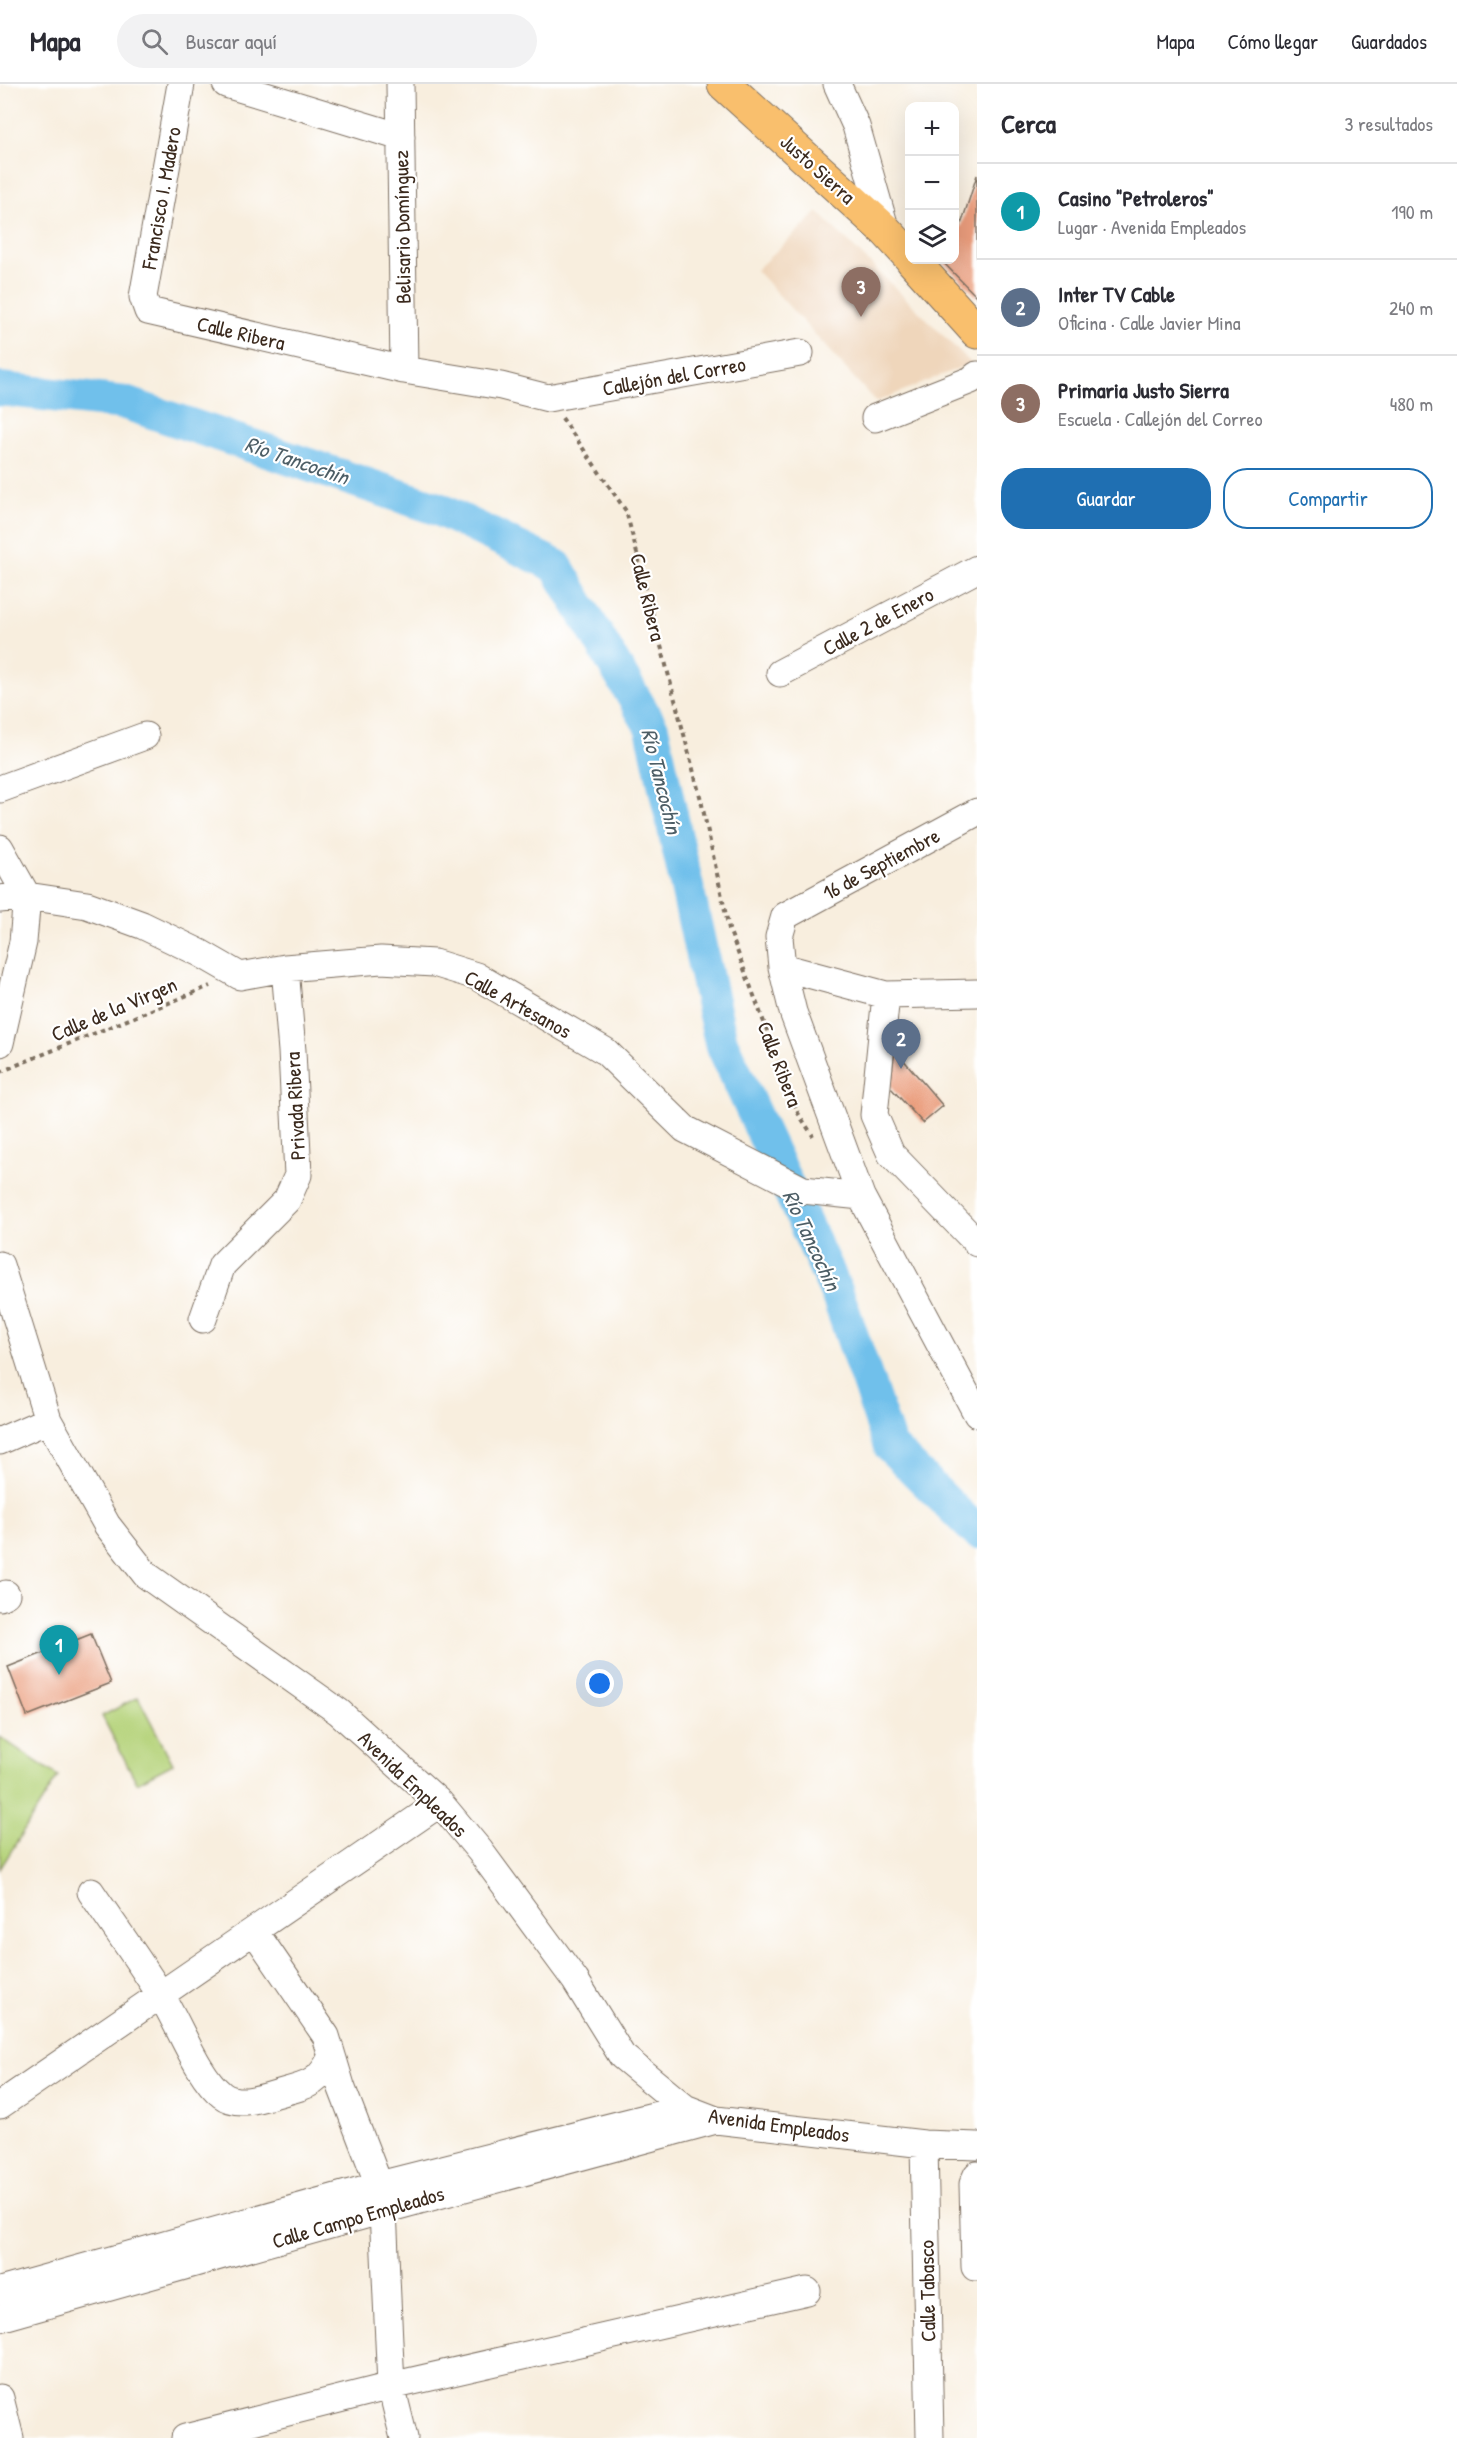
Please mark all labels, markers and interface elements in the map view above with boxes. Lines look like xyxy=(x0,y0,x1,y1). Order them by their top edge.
search box xyxy=(117,14,537,68)
text: Mapa xyxy=(30,22,81,60)
icon: search xyxy=(138,25,171,58)
text: Buscar aquí xyxy=(186,26,277,56)
text: Mapa xyxy=(1156,27,1194,56)
text: Cómo llegar xyxy=(1227,27,1318,56)
text: Guardados xyxy=(1351,27,1427,56)
map controls xyxy=(905,102,959,264)
button: + xyxy=(905,102,959,156)
text: Cerca xyxy=(1001,106,1056,141)
text: 3 resultados xyxy=(1344,110,1433,137)
street label: Francisco I. Madero xyxy=(134,124,188,272)
street label: Justo Sierra xyxy=(774,127,862,211)
street label: Belisario Domínguez xyxy=(386,150,418,304)
button: − xyxy=(905,156,959,210)
text: Casino "Petroleros" xyxy=(1058,183,1214,213)
text: 1 xyxy=(1017,198,1024,225)
text: 190 m xyxy=(1391,198,1433,225)
button: layers xyxy=(905,210,959,264)
text: Lugar · Avenida Empleados xyxy=(1058,213,1246,240)
pin: 3 xyxy=(842,268,880,317)
text: Inter TV Cable xyxy=(1058,279,1175,309)
text: 2 xyxy=(1016,294,1025,321)
text: 240 m xyxy=(1389,294,1433,321)
street label: Calle Ribera xyxy=(194,309,288,357)
text: Oficina · Calle Javier Mina xyxy=(1058,309,1241,336)
street label: Callejón del Correo xyxy=(600,349,748,403)
text: Primaria Justo Sierra xyxy=(1058,375,1229,405)
text: 3 xyxy=(1016,390,1025,417)
text: 480 m xyxy=(1390,390,1433,417)
text: Escuela · Callejón del Correo xyxy=(1058,405,1263,432)
water label: Río Tancochín xyxy=(241,428,355,492)
button: Guardar xyxy=(1001,468,1211,529)
button: Compartir xyxy=(1223,468,1433,529)
street label: Calle Ribera xyxy=(623,550,673,644)
street label: Calle 2 de Enero xyxy=(817,580,939,662)
water label: Río Tancochín xyxy=(634,725,690,839)
street label: 16 de Septiembre xyxy=(817,821,945,907)
street label: Calle Artesanos xyxy=(459,963,577,1045)
street label: Calle de la Virgen xyxy=(47,970,181,1048)
street label: Calle Ribera xyxy=(750,1017,810,1111)
pin: 2 xyxy=(882,1020,920,1069)
street label: Privada Ribera xyxy=(278,1051,312,1161)
water label: Río Tancochín xyxy=(776,1185,849,1297)
pin: 1 xyxy=(40,1626,78,1675)
your location xyxy=(585,1669,614,1698)
street label: Avenida Empleados xyxy=(352,1724,474,1844)
street label: Avenida Empleados xyxy=(707,2101,851,2149)
street label: Calle Campo Empleados xyxy=(269,2179,447,2255)
street label: Calle Tabasco xyxy=(912,2240,942,2342)

